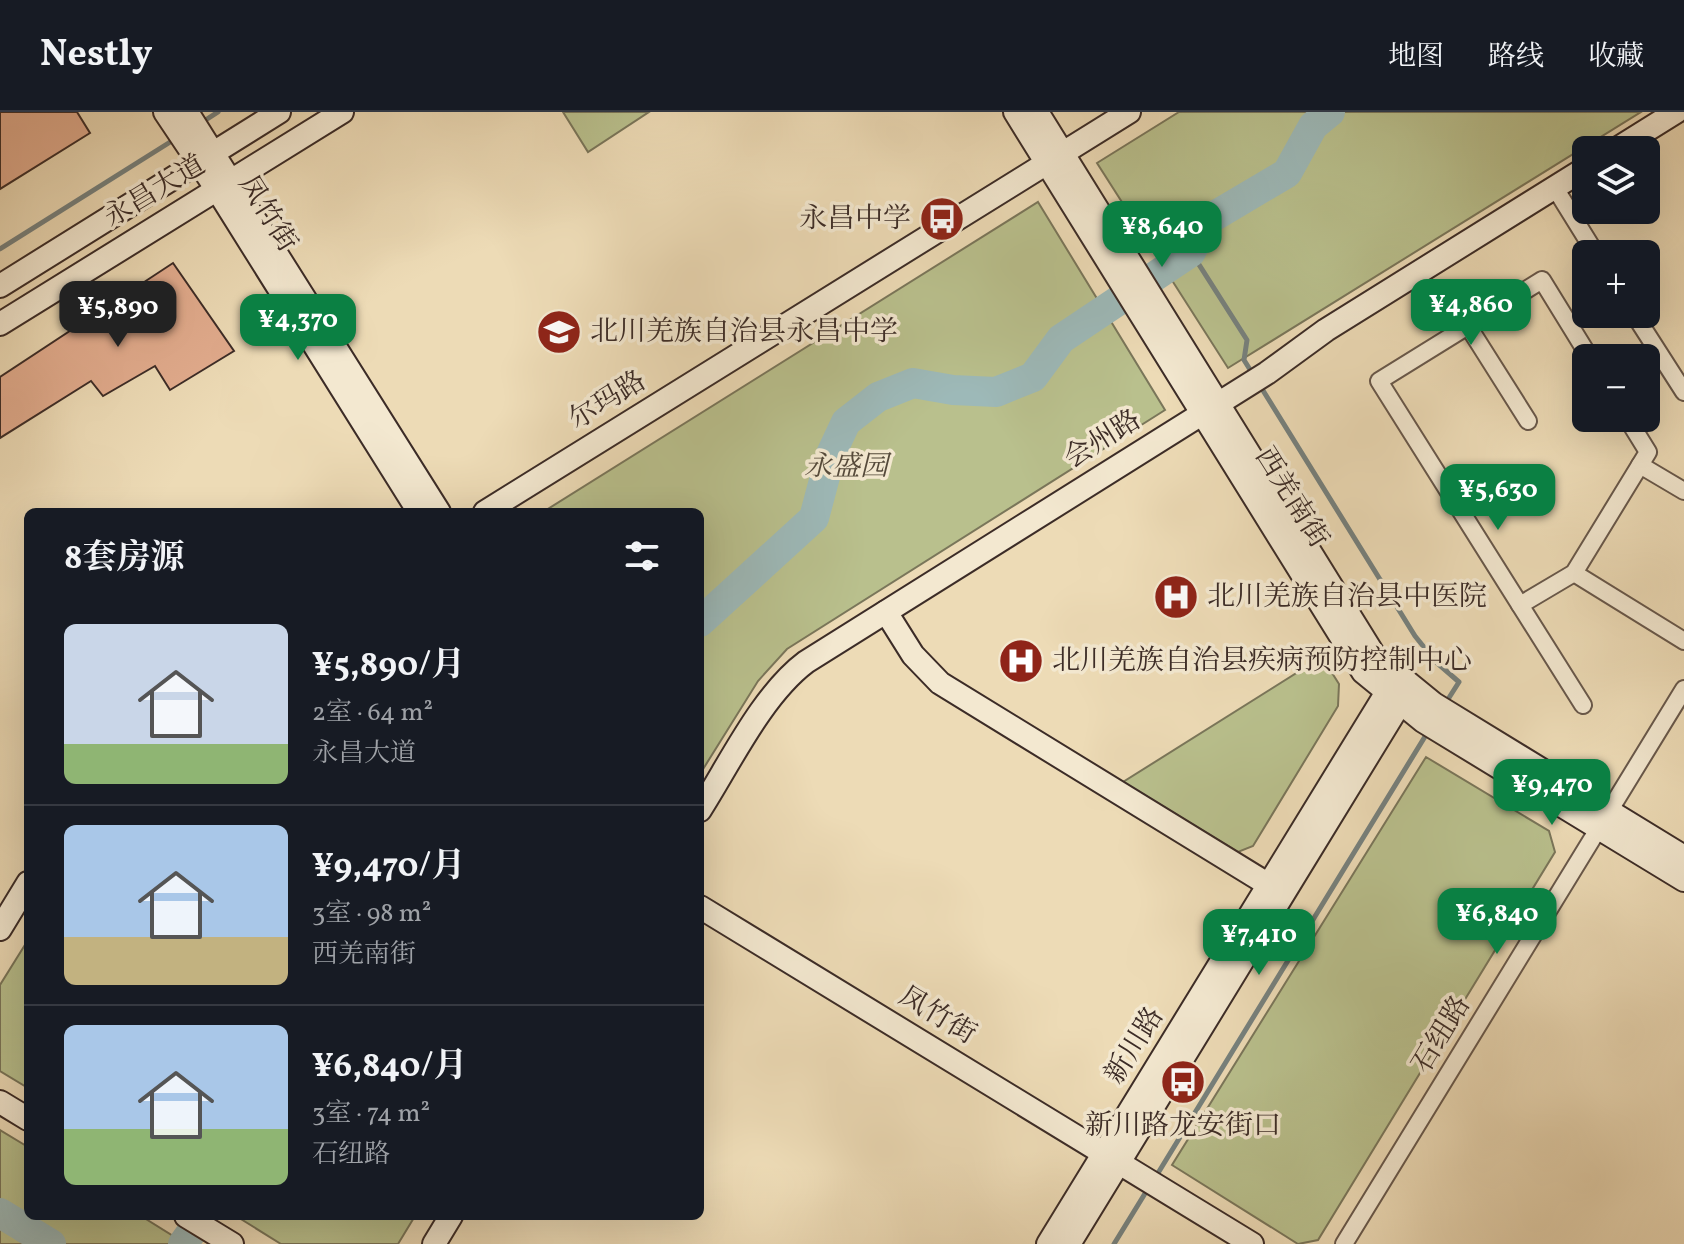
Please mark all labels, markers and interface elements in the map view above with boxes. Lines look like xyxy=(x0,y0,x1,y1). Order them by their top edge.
text: Nestly xyxy=(40,29,153,82)
text: 地图 xyxy=(1388,38,1444,77)
text: 路线 xyxy=(1488,38,1544,77)
text: 收藏 xyxy=(1588,38,1644,77)
map controls xyxy=(1572,136,1660,432)
button: layers xyxy=(1572,136,1660,224)
street label: 永昌大道 xyxy=(97,146,213,238)
street label: 凤竹街 xyxy=(228,168,306,260)
bus stop icon: 永昌中学 xyxy=(918,195,966,243)
place label: 永昌中学 xyxy=(799,200,911,239)
pin: ¥8,640 xyxy=(1097,201,1227,269)
text: ¥8,640 xyxy=(1121,209,1203,245)
button: + xyxy=(1572,240,1660,328)
pin: ¥4,860 xyxy=(1406,279,1536,347)
pin: ¥5,890 xyxy=(53,281,183,349)
text: ¥4,860 xyxy=(1429,287,1513,323)
text: ¥5,890 xyxy=(77,289,159,325)
pin: ¥4,370 xyxy=(233,294,363,362)
text: ¥4,370 xyxy=(258,302,338,338)
school or university icon: 北川羌族自治县永昌中学 xyxy=(535,308,583,356)
place label: 北川羌族自治县永昌中学 xyxy=(590,313,898,352)
button: − xyxy=(1572,344,1660,432)
street label: 尔玛路 xyxy=(562,362,654,440)
street label: 会州路 xyxy=(1057,401,1149,479)
street label: 西羌南街 xyxy=(1245,440,1337,556)
park label: 永盛园 xyxy=(804,448,892,487)
pin: ¥5,630 xyxy=(1433,464,1563,532)
text: ¥5,630 xyxy=(1458,472,1538,508)
icon: filters xyxy=(620,534,664,578)
text: 8套房源 xyxy=(64,536,185,583)
hospital icon: 北川羌族自治县中医院 xyxy=(1152,573,1200,621)
place label: 北川羌族自治县中医院 xyxy=(1207,578,1487,617)
hospital icon: 北川羌族自治县疾病预防控制中心 xyxy=(997,637,1045,685)
place label: 北川羌族自治县疾病预防控制中心 xyxy=(1052,642,1472,681)
text: ¥5,890/月 xyxy=(312,643,465,690)
icon: home xyxy=(128,656,224,752)
text: 2室 · 64 m² xyxy=(312,695,433,731)
text: 永昌大道 xyxy=(312,736,416,772)
pin: ¥9,470 xyxy=(1487,759,1617,827)
text: ¥9,470 xyxy=(1511,767,1593,803)
text: ¥9,470/月 xyxy=(312,844,465,891)
icon: home xyxy=(128,857,224,953)
pin: ¥6,840 xyxy=(1432,888,1562,956)
text: 3室 · 98 m² xyxy=(312,896,431,932)
text: ¥6,840 xyxy=(1456,896,1539,932)
pin: ¥7,410 xyxy=(1194,909,1324,977)
text: ¥7,410 xyxy=(1221,917,1297,953)
text: 西羌南街 xyxy=(312,937,416,973)
street label: 凤竹街 xyxy=(891,978,983,1054)
street label: 石纽路 xyxy=(1404,989,1480,1081)
street label: 新川路 xyxy=(1096,1000,1174,1092)
text: ¥6,840/月 xyxy=(312,1044,468,1091)
icon: home xyxy=(128,1057,224,1153)
bus stop icon: 新川路龙安街口 xyxy=(1159,1058,1207,1106)
text: 3室 · 74 m² xyxy=(312,1096,430,1132)
place label: 新川路龙安街口 xyxy=(1085,1107,1281,1146)
text: 石纽路 xyxy=(312,1137,390,1173)

